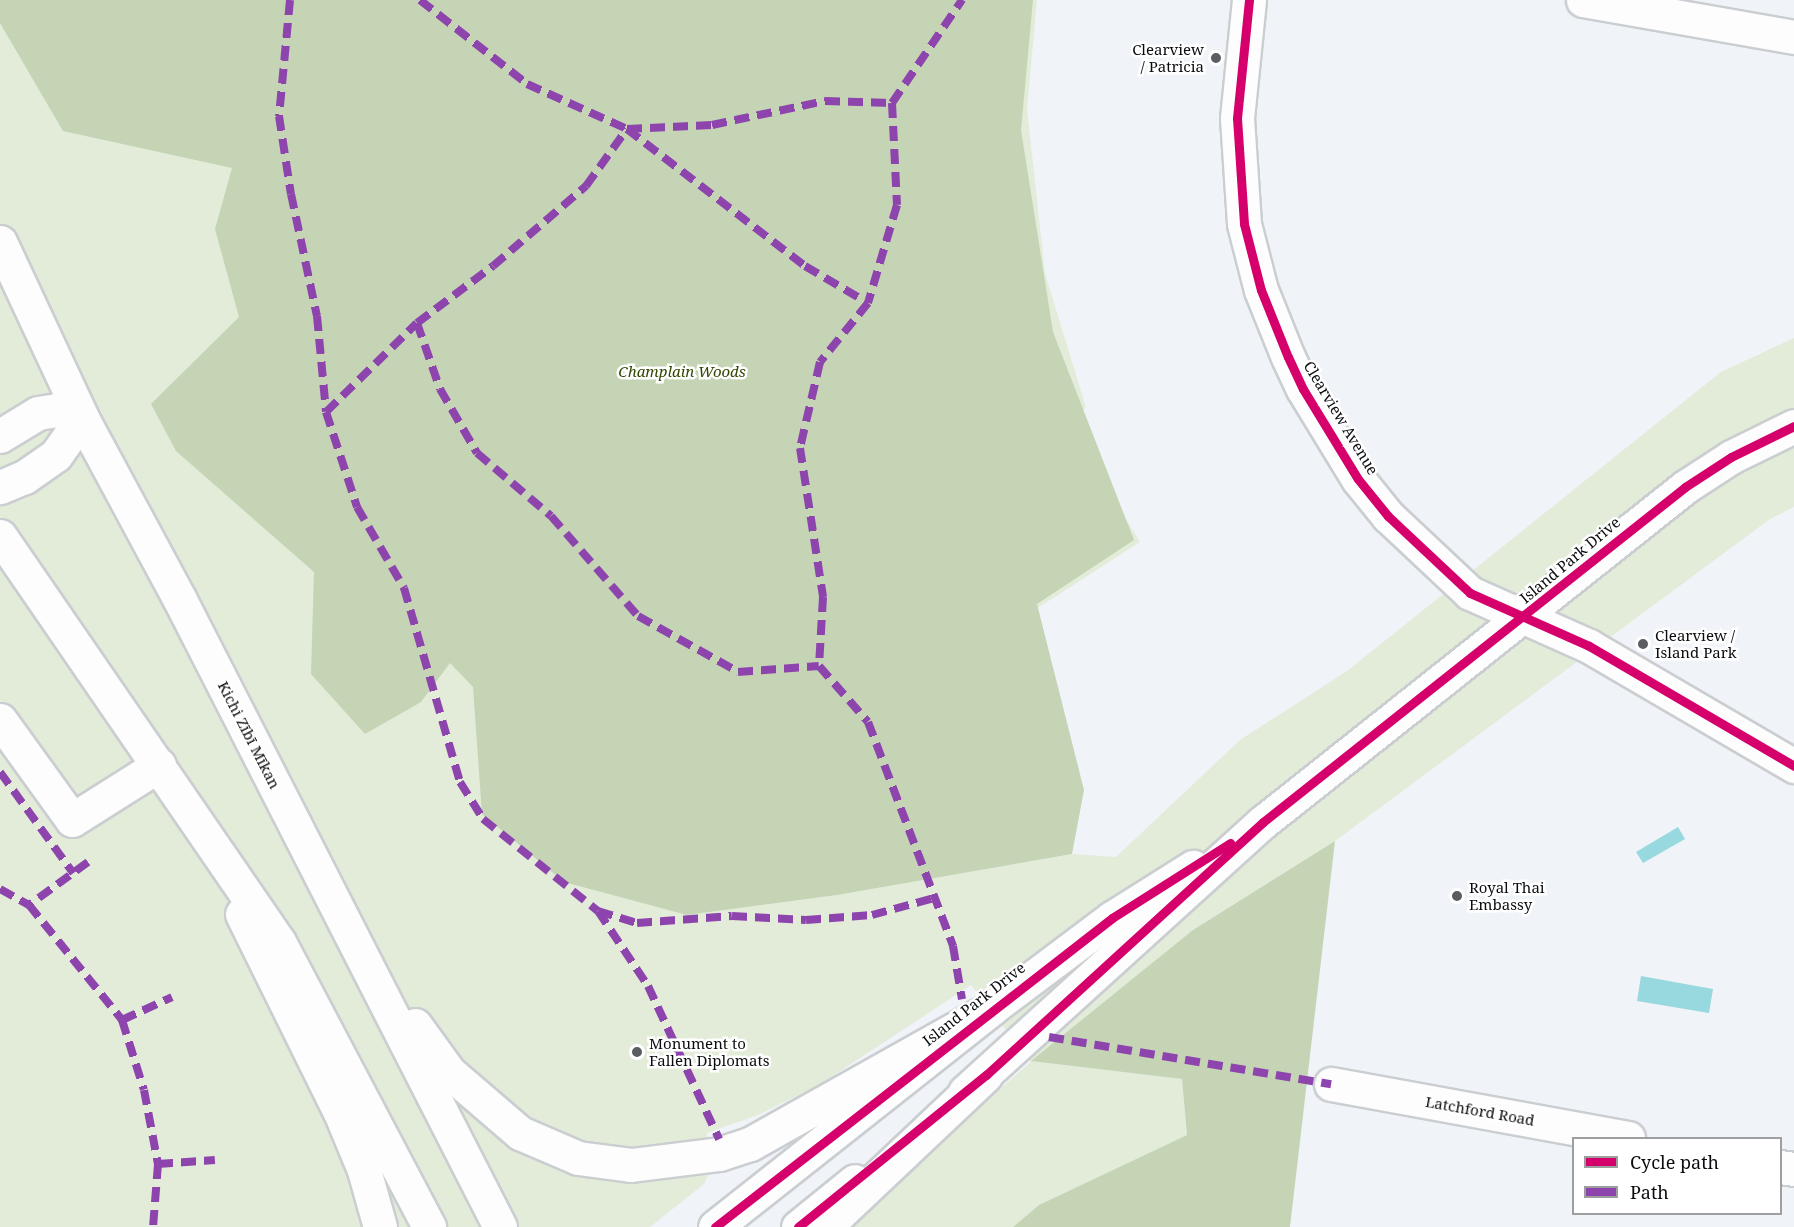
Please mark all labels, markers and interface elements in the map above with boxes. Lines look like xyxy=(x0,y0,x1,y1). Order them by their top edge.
place label: Clearview / Patricia xyxy=(1132,40,1204,75)
marker: Clearview / Patricia xyxy=(1209,51,1223,65)
street label: Clearview Avenue xyxy=(1300,358,1382,478)
park label: Champlain Woods xyxy=(618,363,746,381)
street label: Island Park Drive xyxy=(1516,513,1624,607)
place label: Clearview / Island Park xyxy=(1655,626,1736,661)
marker: Clearview / Island Park xyxy=(1636,637,1650,651)
street label: Kichi Zībī Mīkan xyxy=(214,678,284,792)
place label: Royal Thai Embassy xyxy=(1469,878,1545,913)
marker: Royal Thai Embassy xyxy=(1450,889,1464,903)
street label: Island Park Drive xyxy=(919,958,1029,1050)
place label: Monument to Fallen Diplomats xyxy=(649,1034,769,1069)
marker: Monument to Fallen Diplomats xyxy=(630,1045,644,1059)
street label: Latchford Road xyxy=(1424,1093,1536,1129)
legend xyxy=(1572,1137,1782,1215)
text: Cycle path xyxy=(1630,1150,1719,1174)
text: Path xyxy=(1630,1180,1669,1204)

